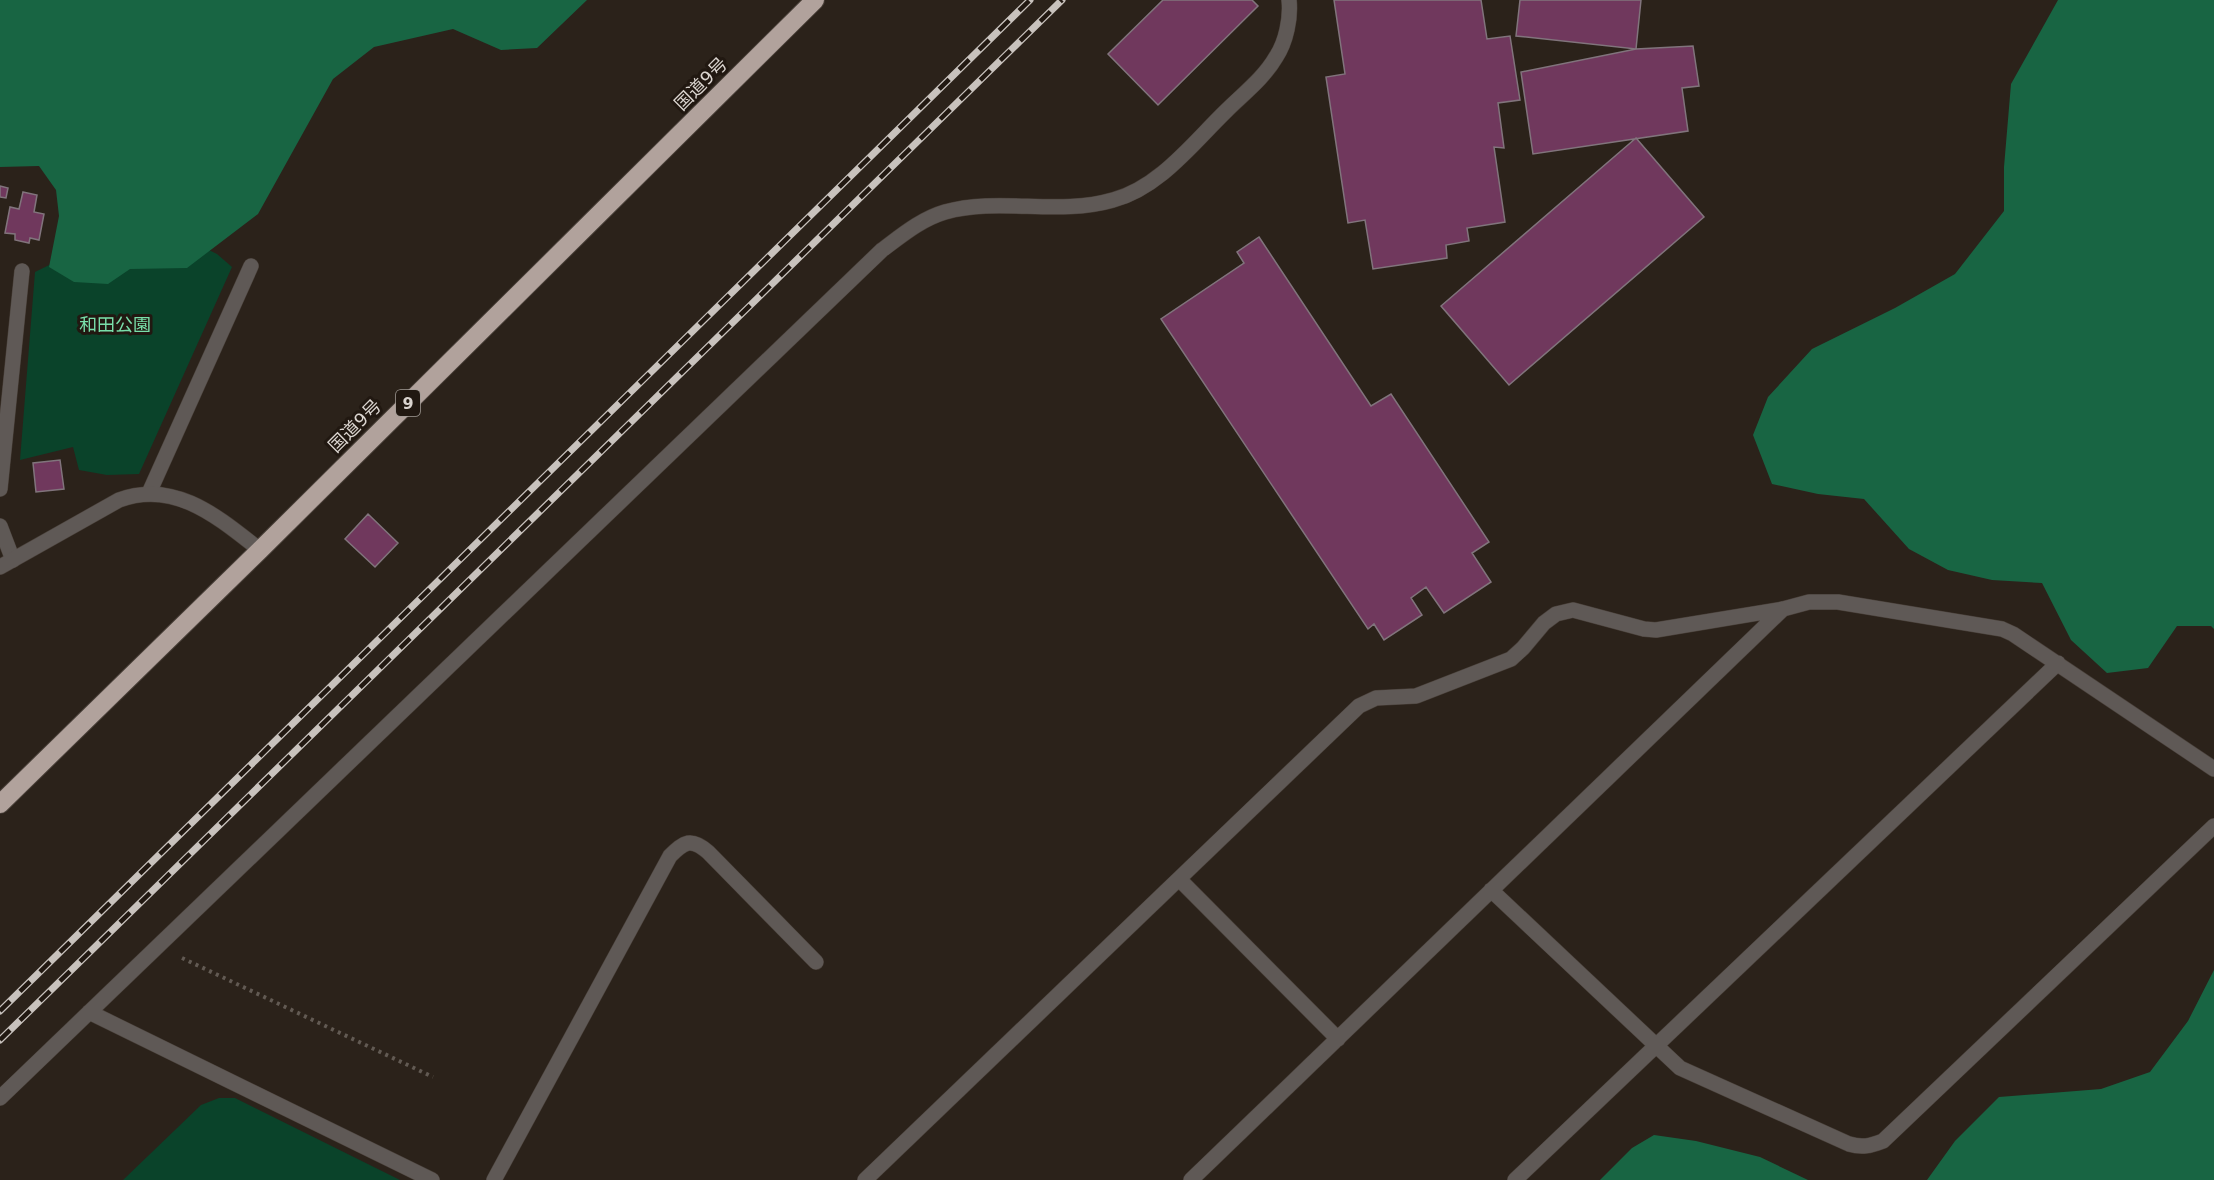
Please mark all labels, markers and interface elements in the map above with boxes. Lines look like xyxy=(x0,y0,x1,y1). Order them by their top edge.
street label: 国道9号 xyxy=(670,53,731,114)
park label: 和田公園 xyxy=(79,314,151,335)
road number: 9 xyxy=(396,390,420,416)
street label: 国道9号 xyxy=(324,395,385,456)

